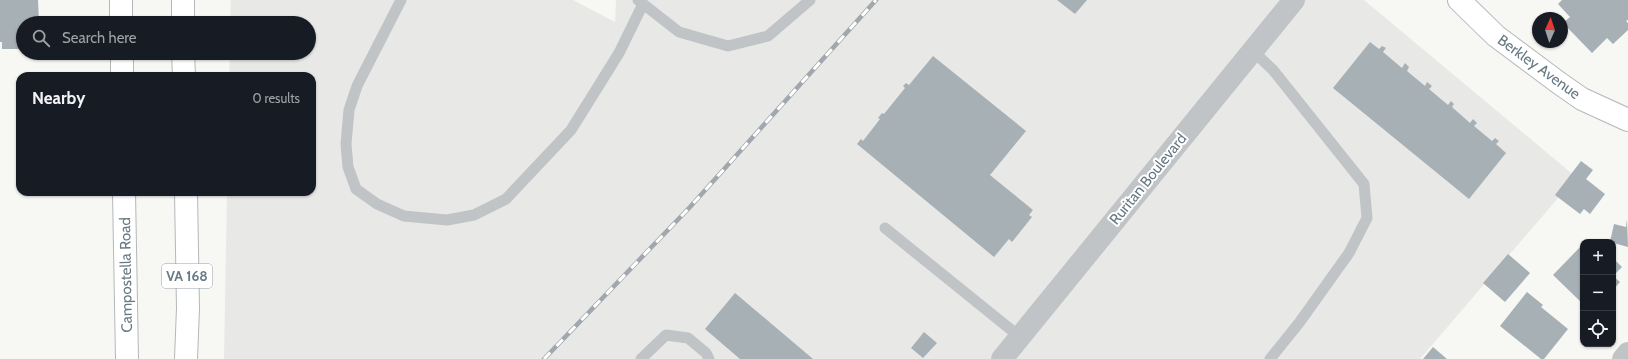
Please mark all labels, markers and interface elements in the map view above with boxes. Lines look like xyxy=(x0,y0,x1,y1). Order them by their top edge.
north arrow xyxy=(1532,12,1568,48)
search box xyxy=(16,16,316,60)
icon: search xyxy=(30,27,52,49)
text: Search here xyxy=(62,29,137,47)
street label: Berkley Avenue xyxy=(1494,31,1584,103)
text: Nearby xyxy=(32,88,85,108)
text: 0 results xyxy=(252,90,300,106)
street label: Ruritan Boulevard xyxy=(1106,130,1190,228)
street label: Campostella Road xyxy=(116,217,136,333)
map controls xyxy=(1580,239,1616,347)
button: + xyxy=(1580,239,1616,275)
road number: VA 168 xyxy=(162,264,212,288)
button: − xyxy=(1580,275,1616,311)
button: locate xyxy=(1580,311,1616,347)

